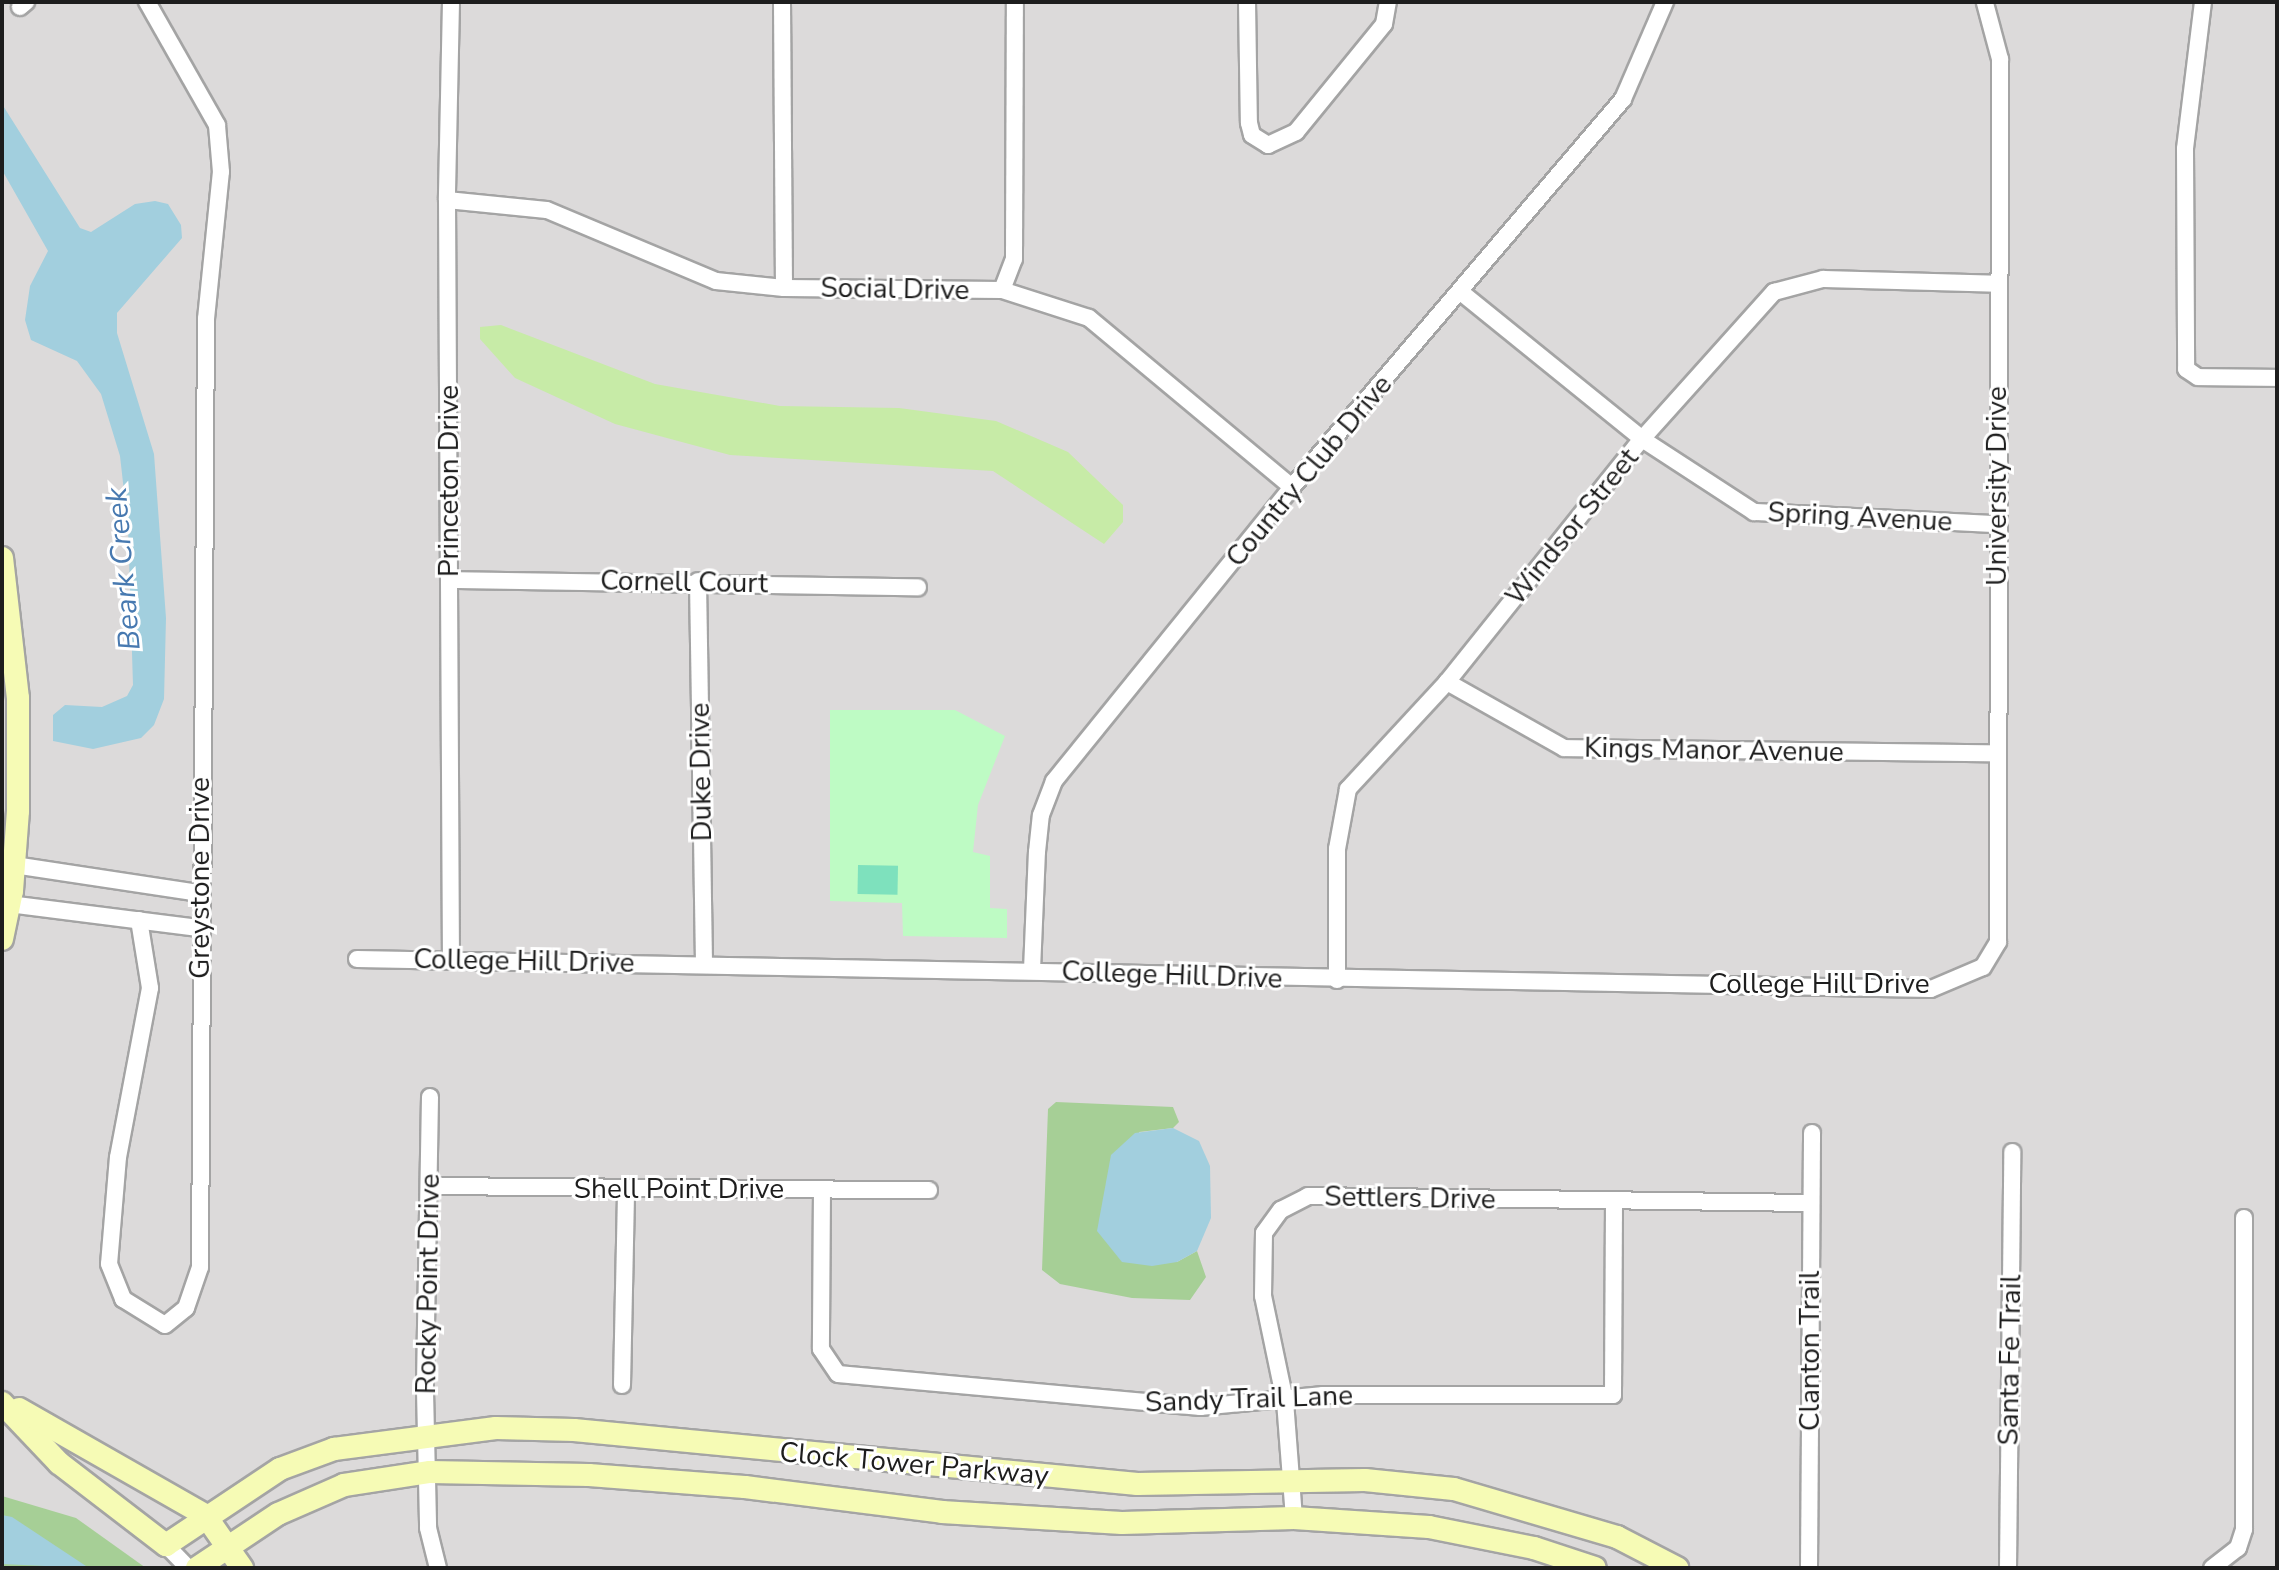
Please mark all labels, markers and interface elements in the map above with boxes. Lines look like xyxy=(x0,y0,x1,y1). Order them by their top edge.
street label: Social Drive xyxy=(820,271,970,307)
street label: Country Club Drive xyxy=(1219,368,1399,574)
street label: Princeton Drive xyxy=(432,385,466,577)
street label: University Drive xyxy=(1980,386,2014,586)
street label: Windsor Street xyxy=(1498,442,1646,612)
water label: Beark Creek xyxy=(99,486,149,652)
street label: Spring Avenue xyxy=(1767,495,1953,539)
street label: Cornell Court xyxy=(600,564,768,600)
street label: Duke Drive xyxy=(683,702,719,842)
street label: Kings Manor Avenue xyxy=(1584,731,1844,769)
street label: Greystone Drive xyxy=(183,777,217,979)
street label: College Hill Drive xyxy=(413,942,635,980)
street label: College Hill Drive xyxy=(1061,954,1283,996)
street label: College Hill Drive xyxy=(1708,967,1930,1001)
street label: Shell Point Drive xyxy=(574,1172,784,1206)
street label: Rocky Point Drive xyxy=(409,1173,447,1395)
street label: Settlers Drive xyxy=(1324,1180,1496,1216)
street label: Clanton Trail xyxy=(1793,1271,1827,1431)
street label: Santa Fe Trail xyxy=(1992,1274,2028,1446)
street label: Sandy Trail Lane xyxy=(1144,1379,1354,1419)
street label: Clock Tower Parkway xyxy=(778,1435,1050,1493)

